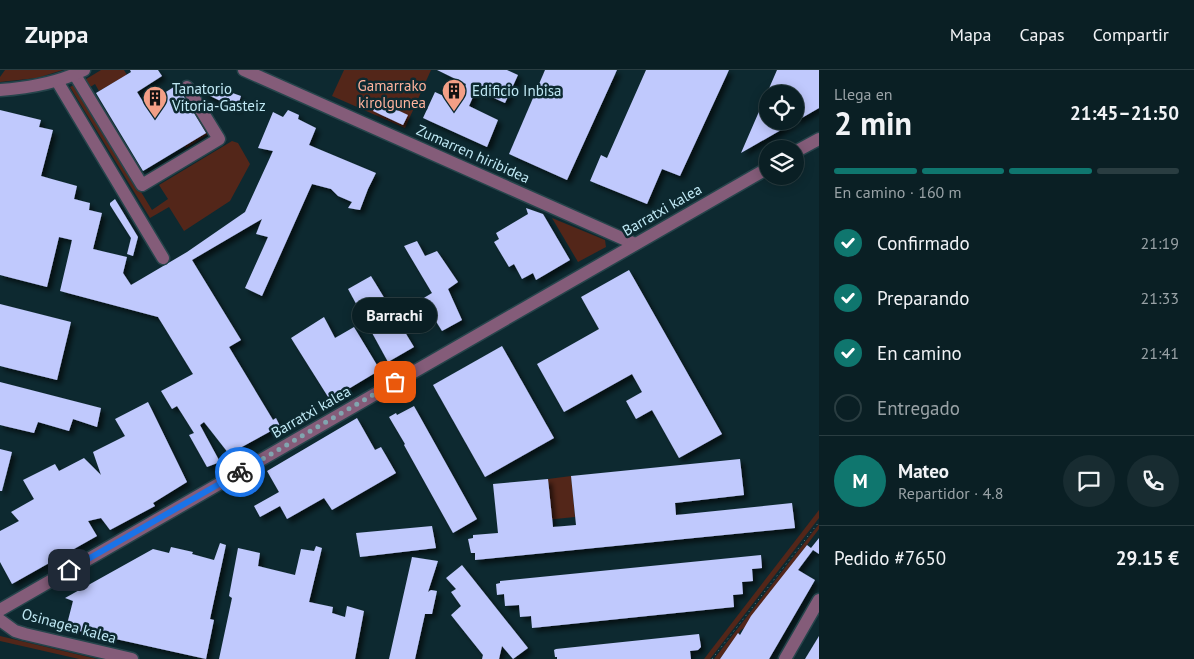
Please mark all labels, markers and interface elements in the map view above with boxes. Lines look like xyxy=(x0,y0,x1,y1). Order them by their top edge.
text: Zuppa xyxy=(25,19,88,50)
text: Mapa xyxy=(950,23,992,46)
text: Capas xyxy=(1020,23,1065,46)
text: Compartir xyxy=(1093,23,1169,46)
park label: Gamarrako kirolgunea xyxy=(358,76,426,112)
building icon: Edificio Inbisa xyxy=(441,78,467,112)
place label: Tanatorio Vitoria-Gasteiz xyxy=(171,79,266,115)
place label: Edificio Inbisa xyxy=(472,81,562,100)
text: Llega en xyxy=(834,84,893,104)
building icon: Tanatorio Vitoria-Gasteiz xyxy=(142,85,168,119)
map controls xyxy=(759,85,804,185)
button: locate xyxy=(759,85,804,130)
text: 21:45–21:50 xyxy=(1070,101,1179,125)
text: 2 min xyxy=(834,102,912,144)
street label: Zumarren hiribidea xyxy=(414,120,533,187)
button: layers xyxy=(759,140,804,185)
street label: Barratxi kalea xyxy=(619,179,705,240)
text: En camino · 160 m xyxy=(834,182,962,202)
icon: check xyxy=(834,229,862,257)
text: Confirmado xyxy=(877,231,970,255)
text: 21:19 xyxy=(1141,233,1179,253)
icon: check xyxy=(834,284,862,312)
text: Preparando xyxy=(877,286,969,310)
text: 21:33 xyxy=(1141,288,1179,308)
callout: Barrachi xyxy=(352,297,438,332)
text: Barrachi xyxy=(366,305,423,325)
icon: check xyxy=(834,339,862,367)
text: En camino xyxy=(877,341,962,365)
text: 21:41 xyxy=(1141,343,1179,363)
pin xyxy=(374,361,416,403)
icon: bag xyxy=(381,368,409,396)
street label: Barratxi kalea xyxy=(268,381,354,442)
text: Entregado xyxy=(877,396,960,420)
courier xyxy=(215,447,265,497)
button: chat xyxy=(1063,455,1115,507)
button: phone xyxy=(1127,455,1179,507)
icon: bike xyxy=(226,458,254,486)
text: Mateo xyxy=(898,459,949,483)
text: M xyxy=(852,469,868,493)
text: Repartidor · 4.8 xyxy=(898,483,1003,503)
text: Pedido #7650 xyxy=(834,546,946,570)
text: 29.15 € xyxy=(1116,546,1179,570)
pin xyxy=(48,549,90,591)
icon: home xyxy=(55,556,83,584)
street label: Osinagea kalea xyxy=(20,604,119,647)

